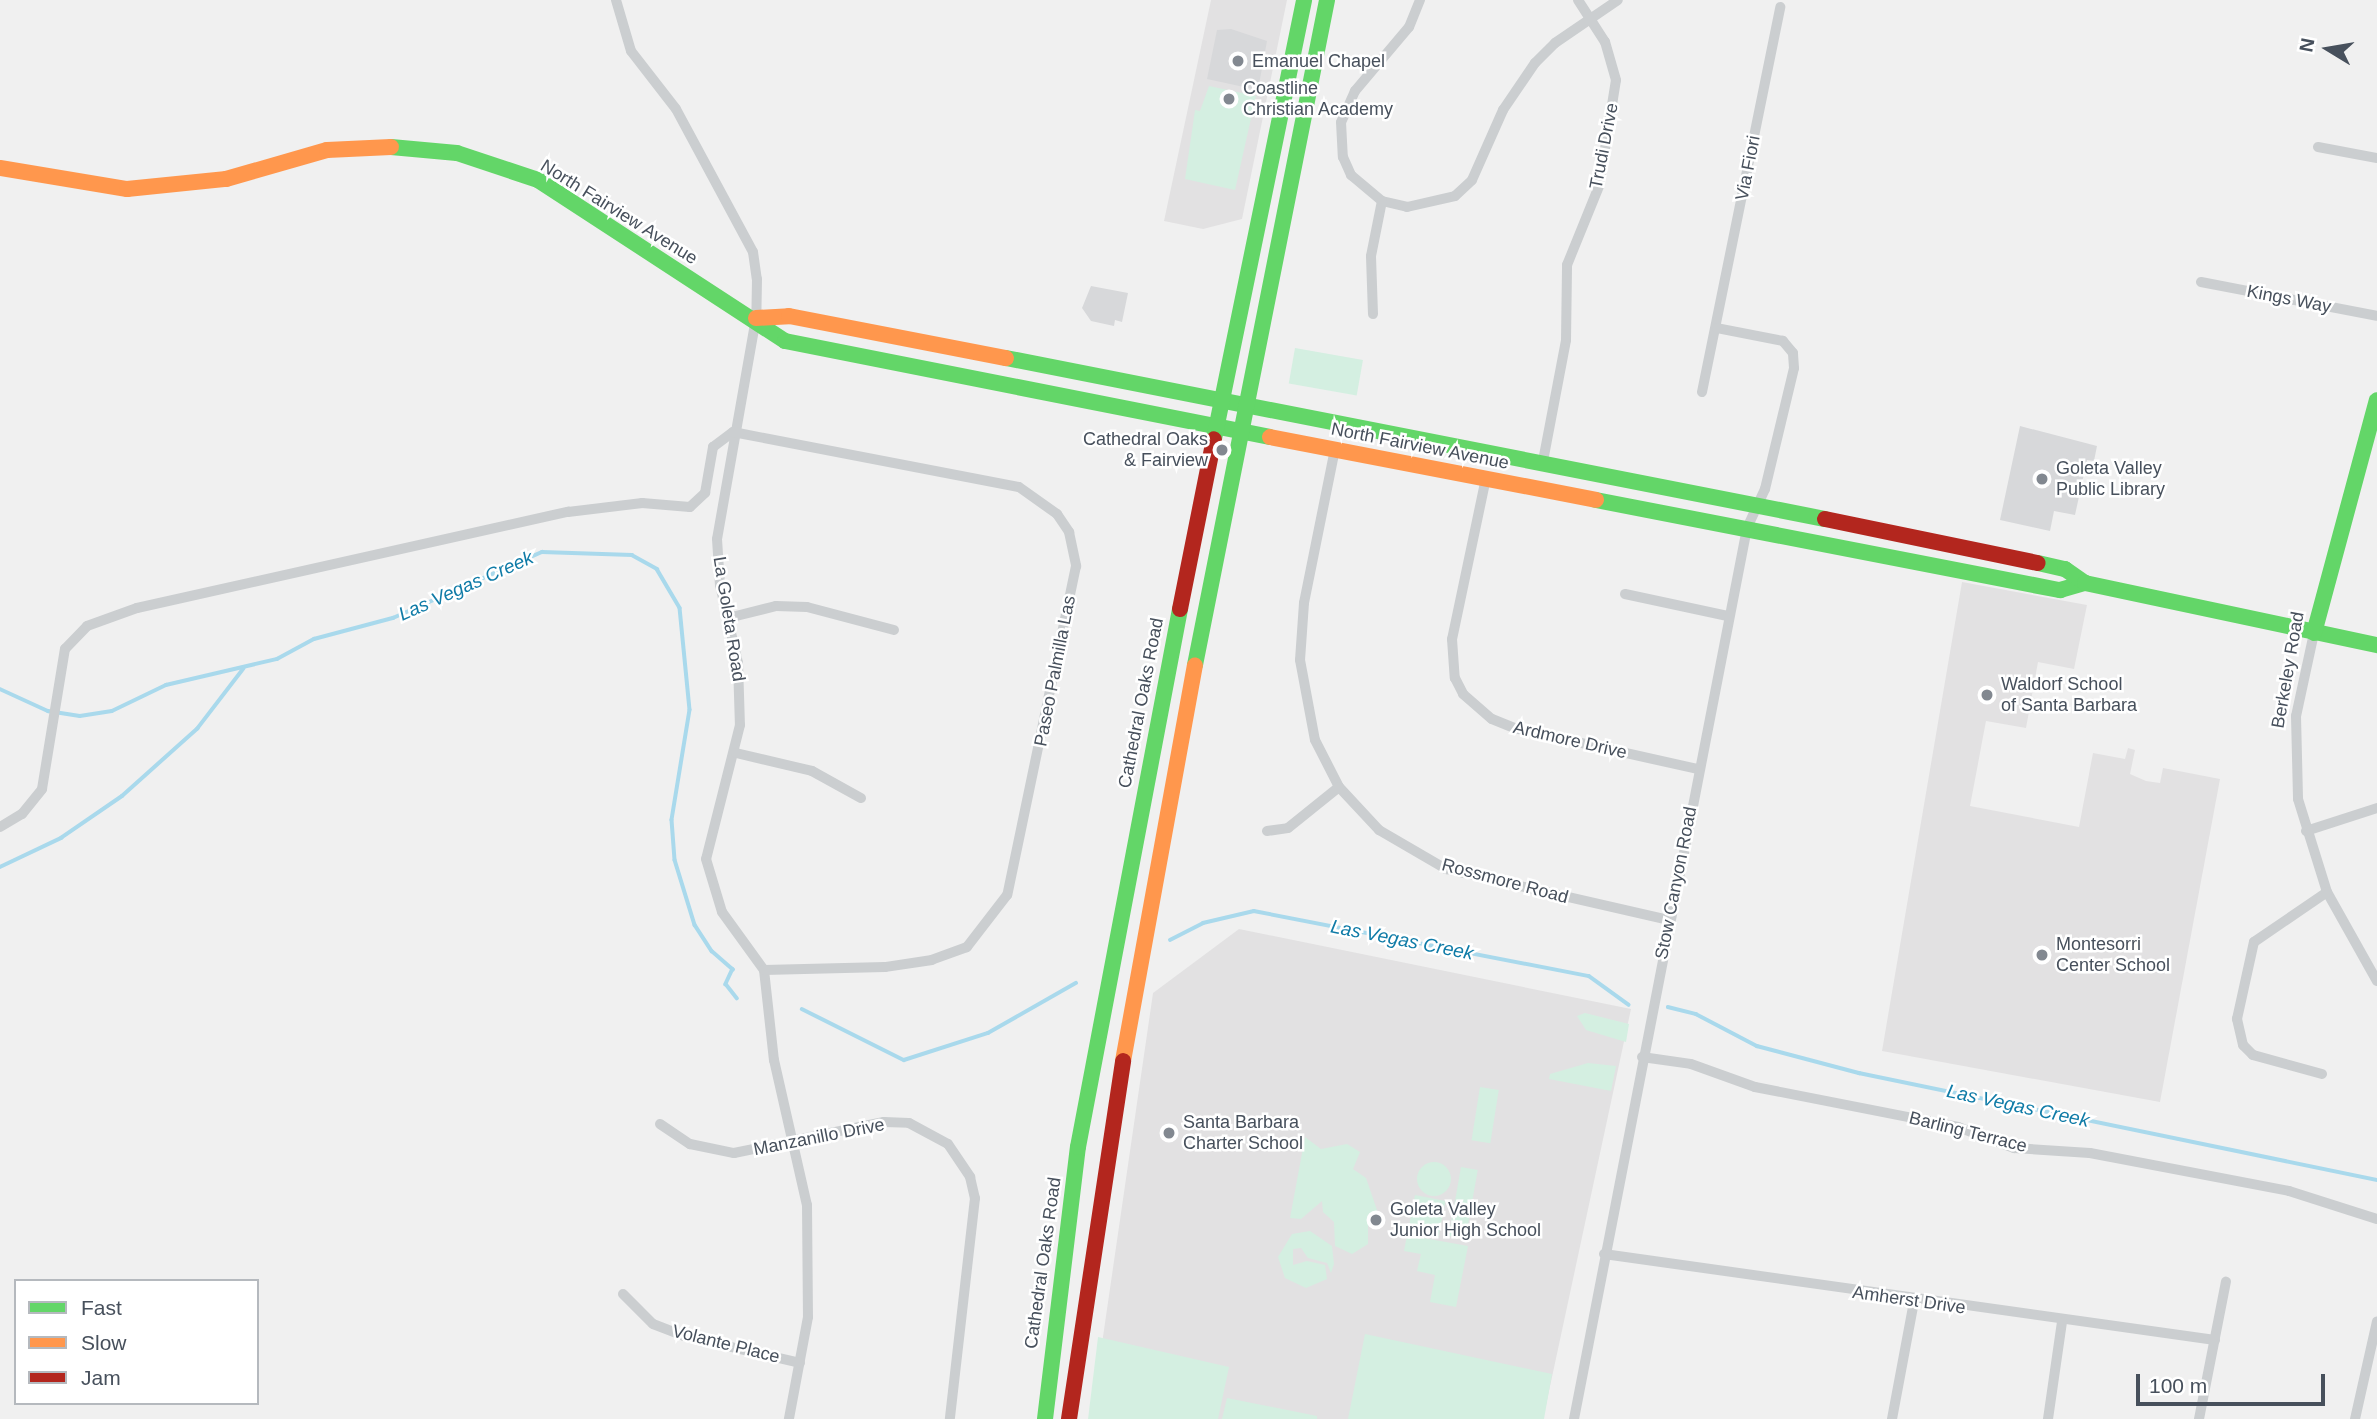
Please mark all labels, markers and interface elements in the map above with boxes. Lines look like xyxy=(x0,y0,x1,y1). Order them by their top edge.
north arrow xyxy=(2293,14,2363,84)
text: N xyxy=(2295,36,2319,54)
place label: Emanuel Chapel xyxy=(1252,50,1385,72)
marker: Emanuel Chapel xyxy=(1230,53,1246,69)
place label: Coastline Christian Academy xyxy=(1243,78,1394,120)
marker: Coastline Christian Academy xyxy=(1221,91,1237,107)
street label: Trudi Drive xyxy=(1585,101,1623,191)
street label: Via Fiori xyxy=(1731,134,1765,202)
street label: North Fairview Avenue xyxy=(536,155,702,269)
street label: Kings Way xyxy=(2245,280,2333,318)
street label: North Fairview Avenue xyxy=(1329,418,1511,474)
place label: Cathedral Oaks & Fairview xyxy=(1083,429,1208,472)
marker: Cathedral Oaks & Fairview xyxy=(1214,442,1230,458)
place label: Goleta Valley Public Library xyxy=(2056,458,2165,500)
marker: Goleta Valley Public Library xyxy=(2034,471,2050,487)
water label: Las Vegas Creek xyxy=(395,546,537,626)
street label: La Goleta Road xyxy=(708,555,750,683)
street label: Paseo Palmilla Las xyxy=(1030,594,1080,748)
street label: Berkeley Road xyxy=(2267,610,2309,730)
street label: Cathedral Oaks Road xyxy=(1114,616,1168,790)
place label: Waldorf School of Santa Barbara xyxy=(2001,674,2137,716)
marker: Waldorf School of Santa Barbara xyxy=(1979,687,1995,703)
street label: Ardmore Drive xyxy=(1511,716,1629,764)
street label: Stow Canyon Road xyxy=(1651,805,1701,961)
street label: Rossmore Road xyxy=(1439,854,1571,908)
water label: Las Vegas Creek xyxy=(1329,915,1475,965)
place label: Montesorri Center School xyxy=(2056,934,2170,976)
marker: Montesorri Center School xyxy=(2034,947,2050,963)
water label: Las Vegas Creek xyxy=(1945,1080,2091,1132)
street label: Barling Terrace xyxy=(1907,1107,2029,1157)
place label: Santa Barbara Charter School xyxy=(1183,1112,1303,1154)
street label: Manzanillo Drive xyxy=(752,1114,886,1160)
marker: Santa Barbara Charter School xyxy=(1161,1125,1177,1141)
street label: Cathedral Oaks Road xyxy=(1020,1176,1066,1350)
place label: Goleta Valley Junior High School xyxy=(1390,1199,1541,1242)
marker: Goleta Valley Junior High School xyxy=(1368,1212,1384,1228)
legend xyxy=(14,1279,259,1405)
street label: Amherst Drive xyxy=(1851,1281,1967,1319)
text: Fast xyxy=(81,1296,122,1319)
street label: Volante Place xyxy=(670,1320,782,1368)
text: Slow xyxy=(81,1331,127,1354)
scale bar xyxy=(2139,1360,2328,1404)
text: Jam xyxy=(81,1366,121,1389)
text: 100 m xyxy=(2149,1374,2207,1397)

